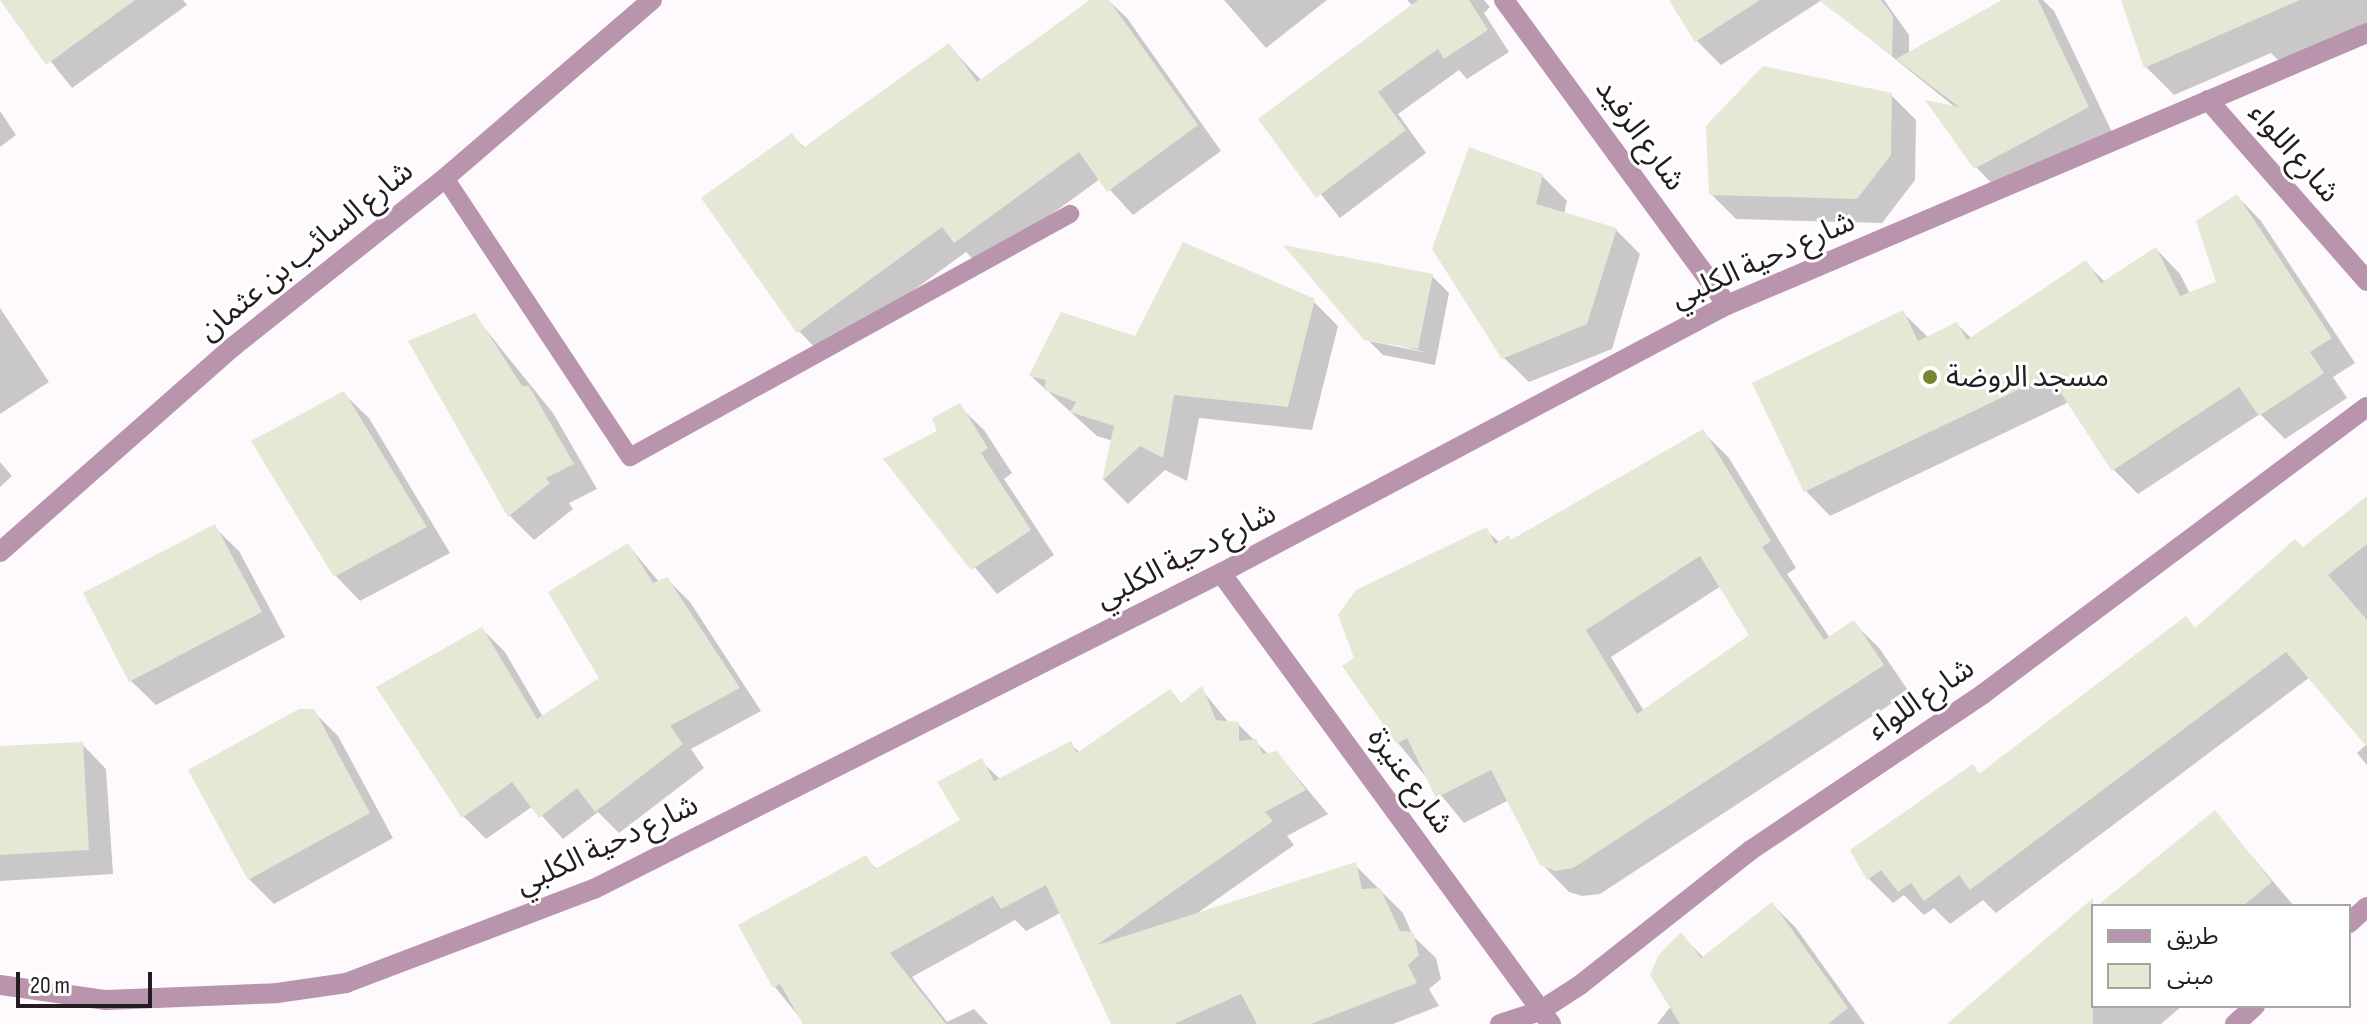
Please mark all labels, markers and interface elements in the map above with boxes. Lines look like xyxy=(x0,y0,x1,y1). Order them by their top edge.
street label: شارع الرفيد xyxy=(1587,72,1693,198)
street label: شارع اللواء xyxy=(2241,96,2347,210)
street label: شارع السائب بن عثمان xyxy=(191,153,421,349)
street label: شارع دحية الكلبي xyxy=(1666,203,1860,317)
place label: مسجد الروضة xyxy=(1946,359,2109,395)
marker: مسجد الروضة xyxy=(1921,368,1939,386)
street label: شارع دحية الكلبي xyxy=(1090,495,1282,617)
street label: شارع اللواء xyxy=(1861,650,1981,748)
street label: شارع عنيزة xyxy=(1359,721,1461,841)
street label: شارع دحية الكلبي xyxy=(510,787,704,903)
legend xyxy=(2091,904,2351,1008)
text: طريق xyxy=(2167,922,2219,951)
scale bar xyxy=(20,956,156,1006)
text: مبنى xyxy=(2167,962,2214,991)
text: 20 m xyxy=(30,971,70,1000)

